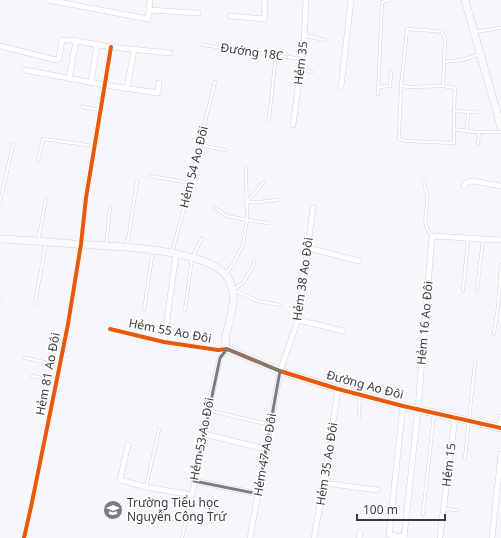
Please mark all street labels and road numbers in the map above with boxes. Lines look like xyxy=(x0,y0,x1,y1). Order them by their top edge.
street label: Đướng 18C xyxy=(219,39,285,64)
street label: Hẻm 35 xyxy=(289,40,312,86)
street label: Hẻm 54 Ao Đôi xyxy=(175,124,212,210)
street label: Hẻm 38 Ao Đôi xyxy=(288,236,317,322)
street label: Hẻm 16 Ao Đôi xyxy=(412,280,437,366)
street label: Hẻm 55 Ao Đôi xyxy=(127,314,213,347)
street label: Hẻm 81 Ao Đôi xyxy=(31,331,64,417)
street label: Đường Ao Đôi xyxy=(325,366,406,403)
street label: Hẻm 53 Ao Đôi xyxy=(185,396,218,482)
street label: Hẻm 47 Ao Đôi xyxy=(249,412,280,498)
street label: Hẻm 35 Ao Đôi xyxy=(312,421,341,507)
street label: Hẻm 15 xyxy=(437,442,460,488)

